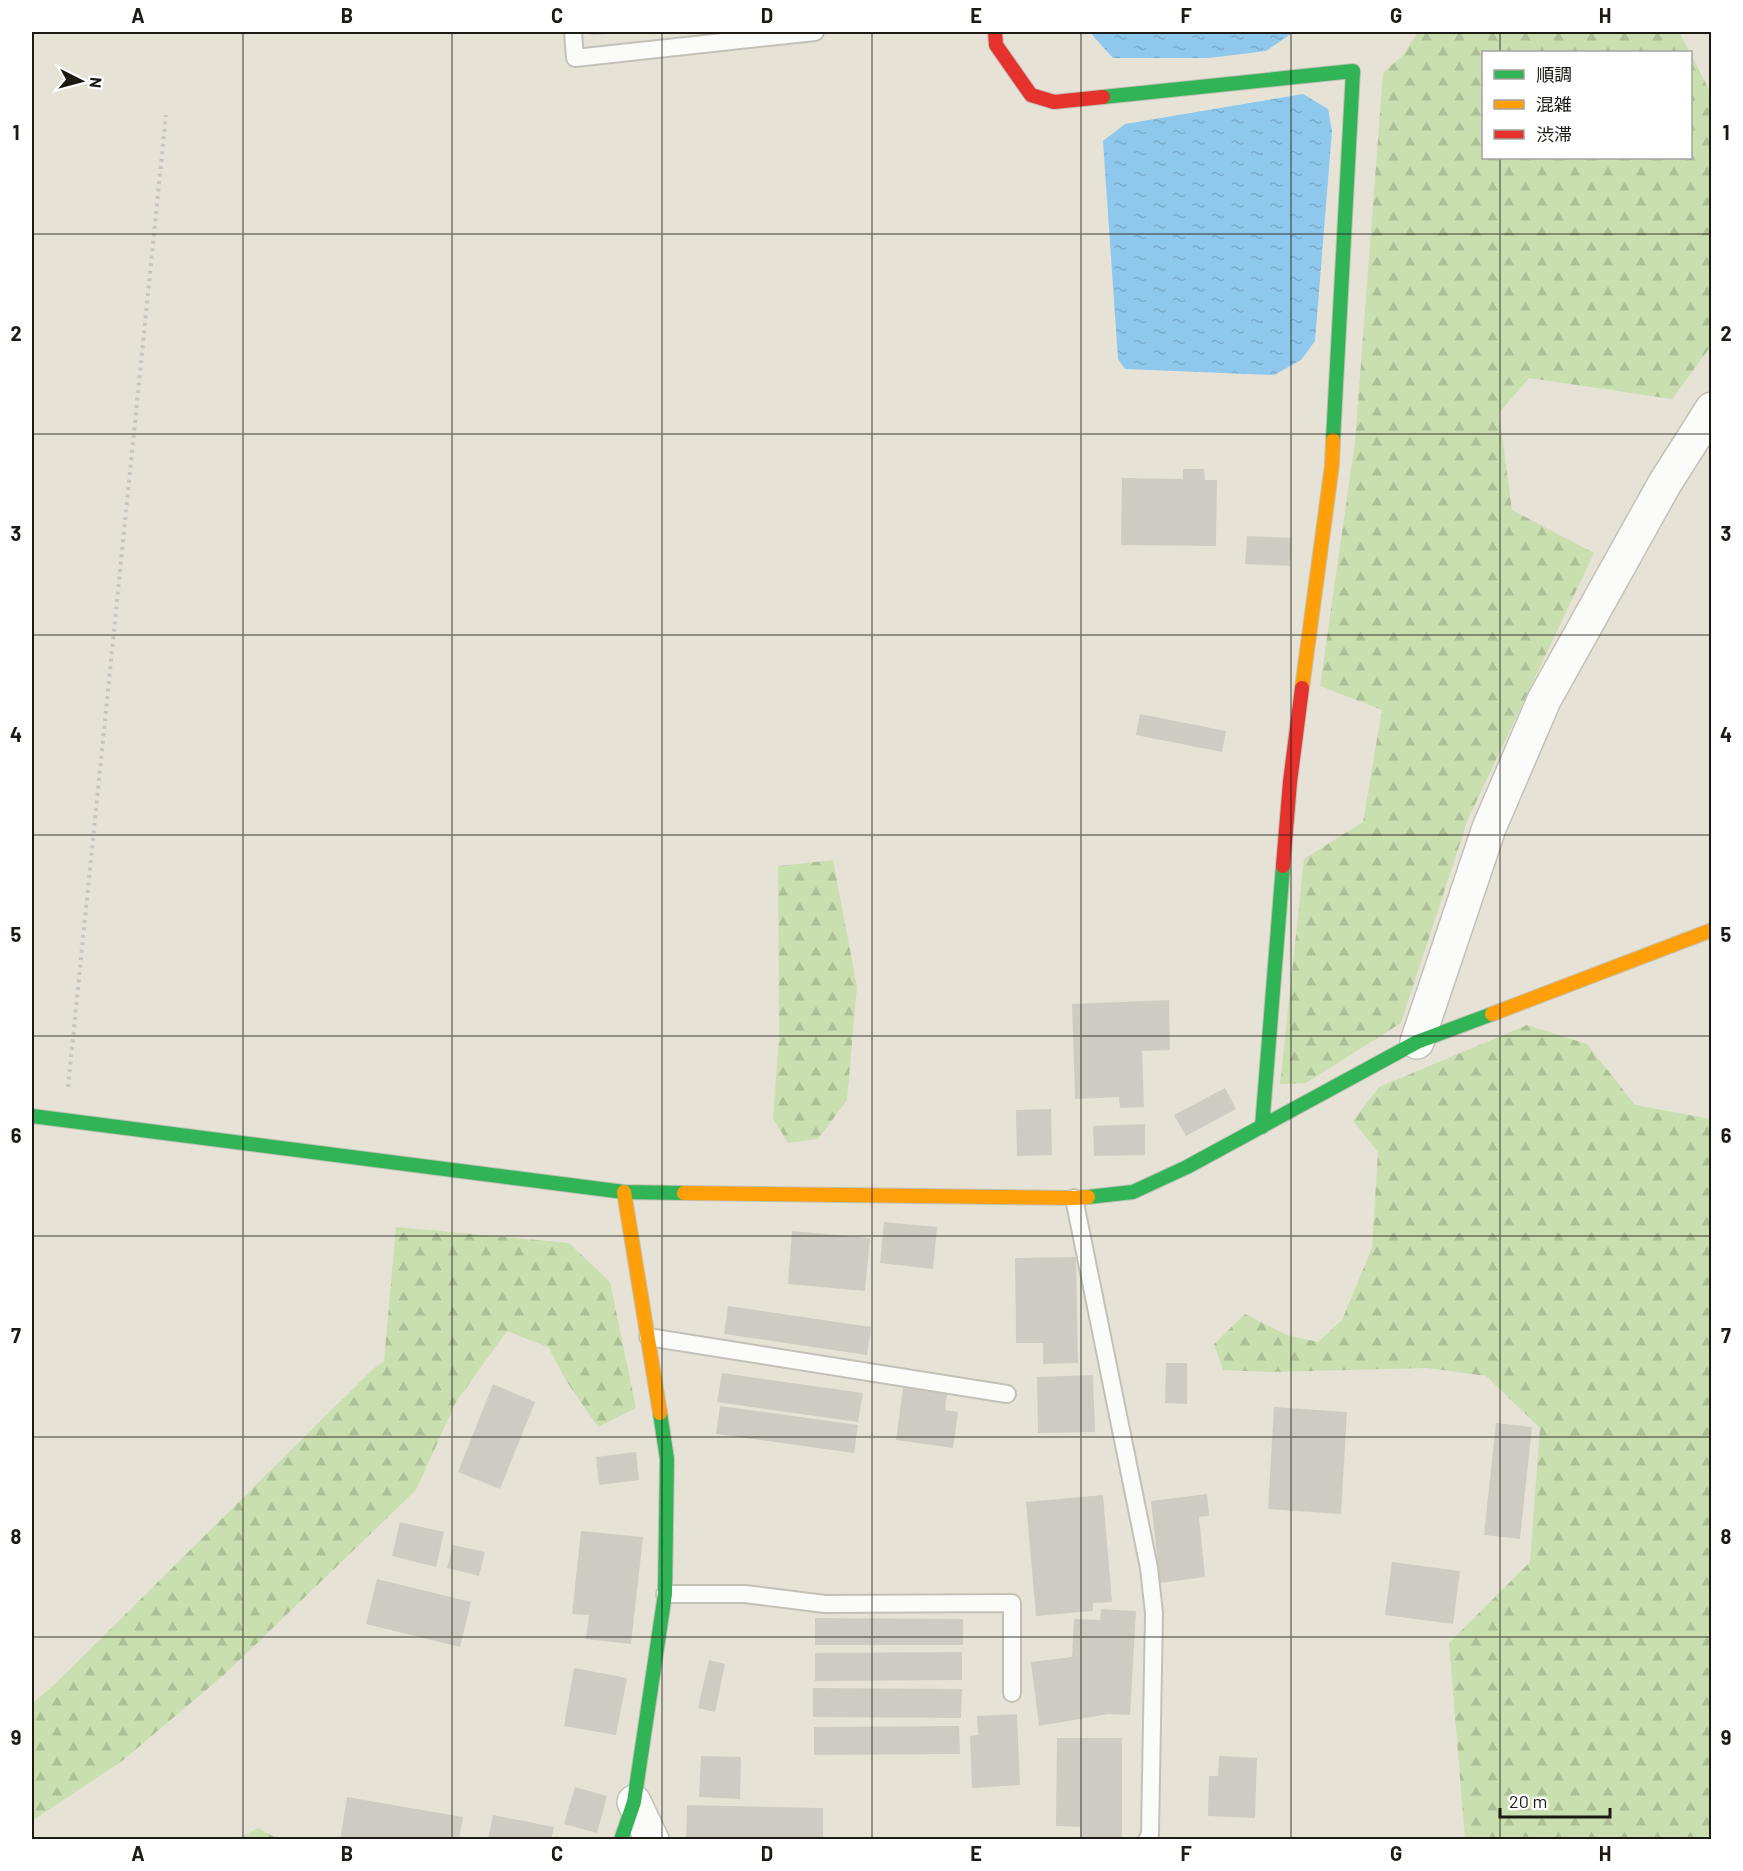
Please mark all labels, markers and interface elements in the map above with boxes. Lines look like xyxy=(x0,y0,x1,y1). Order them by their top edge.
text: A xyxy=(131,3,145,27)
text: B xyxy=(341,3,353,27)
text: C xyxy=(551,3,563,27)
text: D xyxy=(761,3,773,27)
text: E xyxy=(970,3,982,27)
text: F xyxy=(1180,3,1192,27)
text: G xyxy=(1390,3,1402,27)
text: H xyxy=(1599,3,1611,27)
north arrow xyxy=(51,51,111,111)
legend xyxy=(1482,51,1692,159)
text: 順調 xyxy=(1536,63,1572,85)
text: N xyxy=(86,76,106,89)
text: 混雑 xyxy=(1536,93,1572,115)
text: 1 xyxy=(12,120,20,144)
text: 1 xyxy=(1722,120,1730,144)
text: 渋滞 xyxy=(1536,123,1572,145)
text: 2 xyxy=(10,321,22,345)
text: 2 xyxy=(1720,321,1732,345)
text: 3 xyxy=(11,521,21,545)
text: 3 xyxy=(1721,521,1731,545)
text: 4 xyxy=(10,722,22,746)
text: 4 xyxy=(1720,722,1732,746)
text: 5 xyxy=(11,922,22,946)
text: 5 xyxy=(1721,922,1732,946)
text: 6 xyxy=(11,1123,22,1147)
text: 6 xyxy=(1721,1123,1732,1147)
text: 7 xyxy=(11,1323,21,1347)
text: 7 xyxy=(1721,1323,1731,1347)
text: 8 xyxy=(11,1524,22,1548)
text: 8 xyxy=(1721,1524,1732,1548)
text: 9 xyxy=(11,1725,21,1749)
text: 9 xyxy=(1721,1725,1731,1749)
scale bar xyxy=(1500,1781,1610,1819)
text: 20 m xyxy=(1509,1790,1547,1812)
text: A xyxy=(131,1841,145,1865)
text: B xyxy=(341,1841,353,1865)
text: C xyxy=(551,1841,563,1865)
text: D xyxy=(761,1841,773,1865)
text: E xyxy=(970,1841,982,1865)
text: F xyxy=(1180,1841,1192,1865)
text: G xyxy=(1390,1841,1402,1865)
text: H xyxy=(1599,1841,1611,1865)

